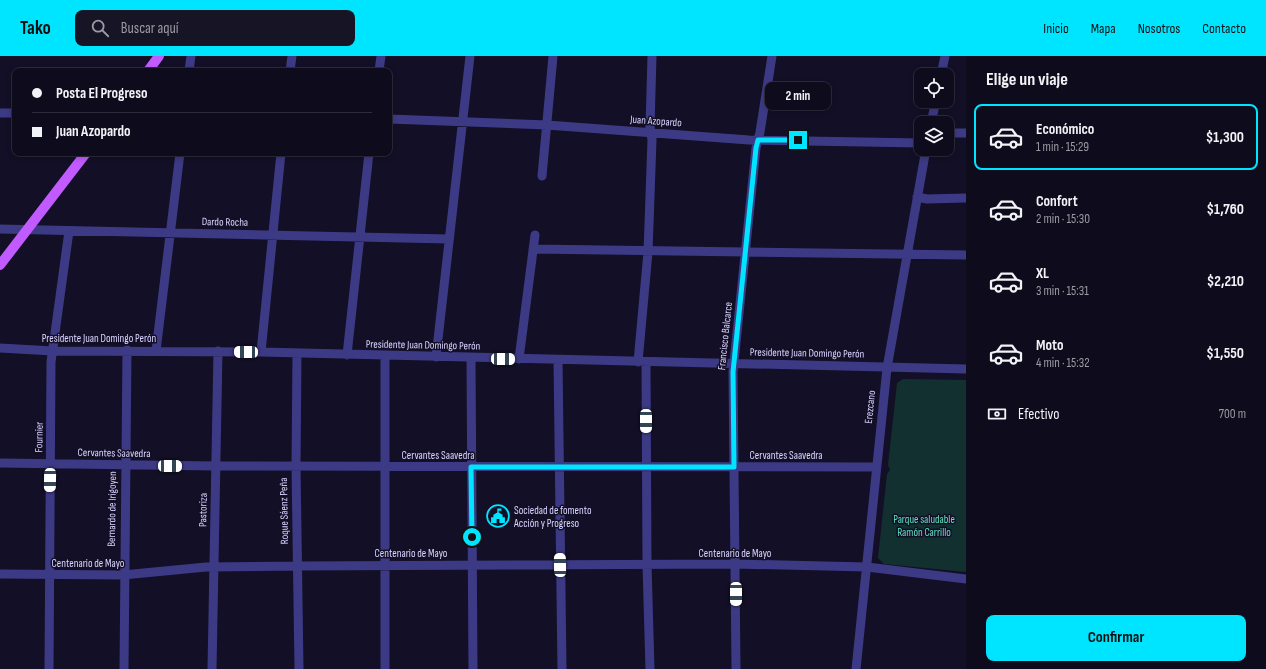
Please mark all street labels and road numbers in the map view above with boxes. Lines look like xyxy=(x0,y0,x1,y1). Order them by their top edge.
street label: Juan Azopardo xyxy=(629,113,683,129)
street label: Dardo Rocha xyxy=(202,215,248,229)
street label: Francisco Balcarce xyxy=(715,301,735,371)
street label: Presidente Juan Domingo Perón xyxy=(42,332,157,345)
street label: Presidente Juan Domingo Perón xyxy=(366,338,481,353)
street label: Presidente Juan Domingo Perón xyxy=(750,346,865,361)
street label: Erezcano xyxy=(862,389,878,424)
street label: Fournier xyxy=(32,422,46,452)
street label: Cervantes Saavedra xyxy=(77,446,151,460)
street label: Cervantes Saavedra xyxy=(402,449,474,462)
street label: Cervantes Saavedra xyxy=(750,449,822,462)
street label: Bernardo de Irigoyen xyxy=(105,471,119,547)
street label: Roque Sáenz Peña xyxy=(277,478,291,544)
street label: Pastoriza xyxy=(196,493,210,527)
street label: Centenario de Mayo xyxy=(375,547,448,560)
street label: Centenario de Mayo xyxy=(699,547,772,560)
street label: Centenario de Mayo xyxy=(52,557,125,570)

